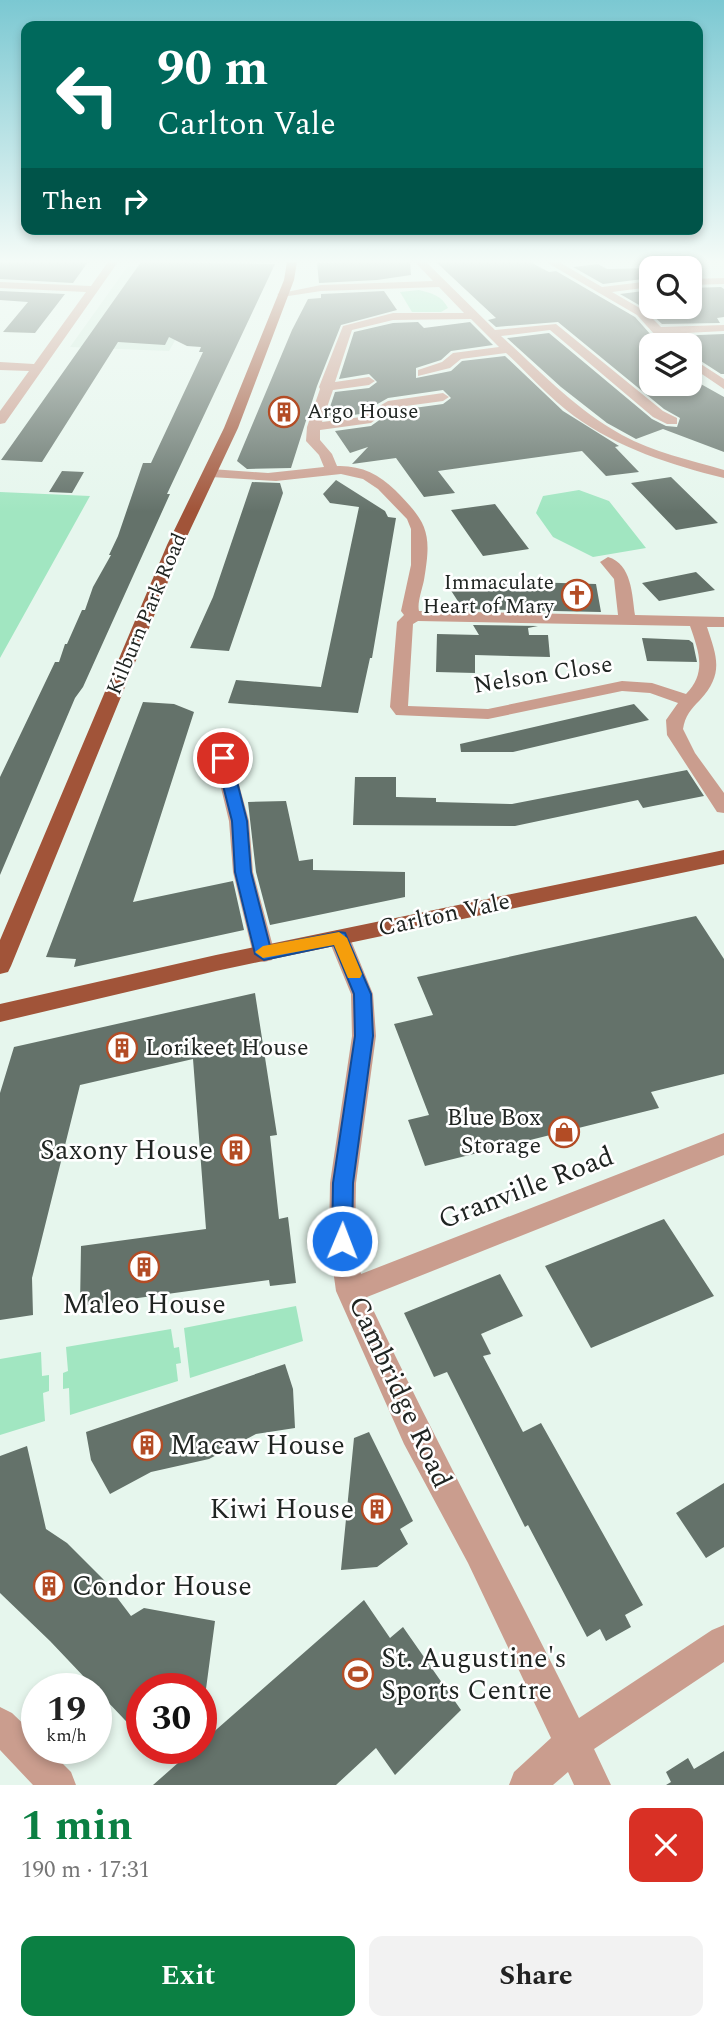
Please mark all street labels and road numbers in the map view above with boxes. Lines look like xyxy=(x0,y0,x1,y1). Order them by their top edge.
street label: Kilburn Park Road xyxy=(98,528,196,700)
street label: Nelson Close xyxy=(471,646,615,704)
street label: Carlton Vale xyxy=(375,883,513,947)
street label: Granville Road xyxy=(432,1135,620,1241)
street label: Cambridge Road xyxy=(337,1289,463,1495)

